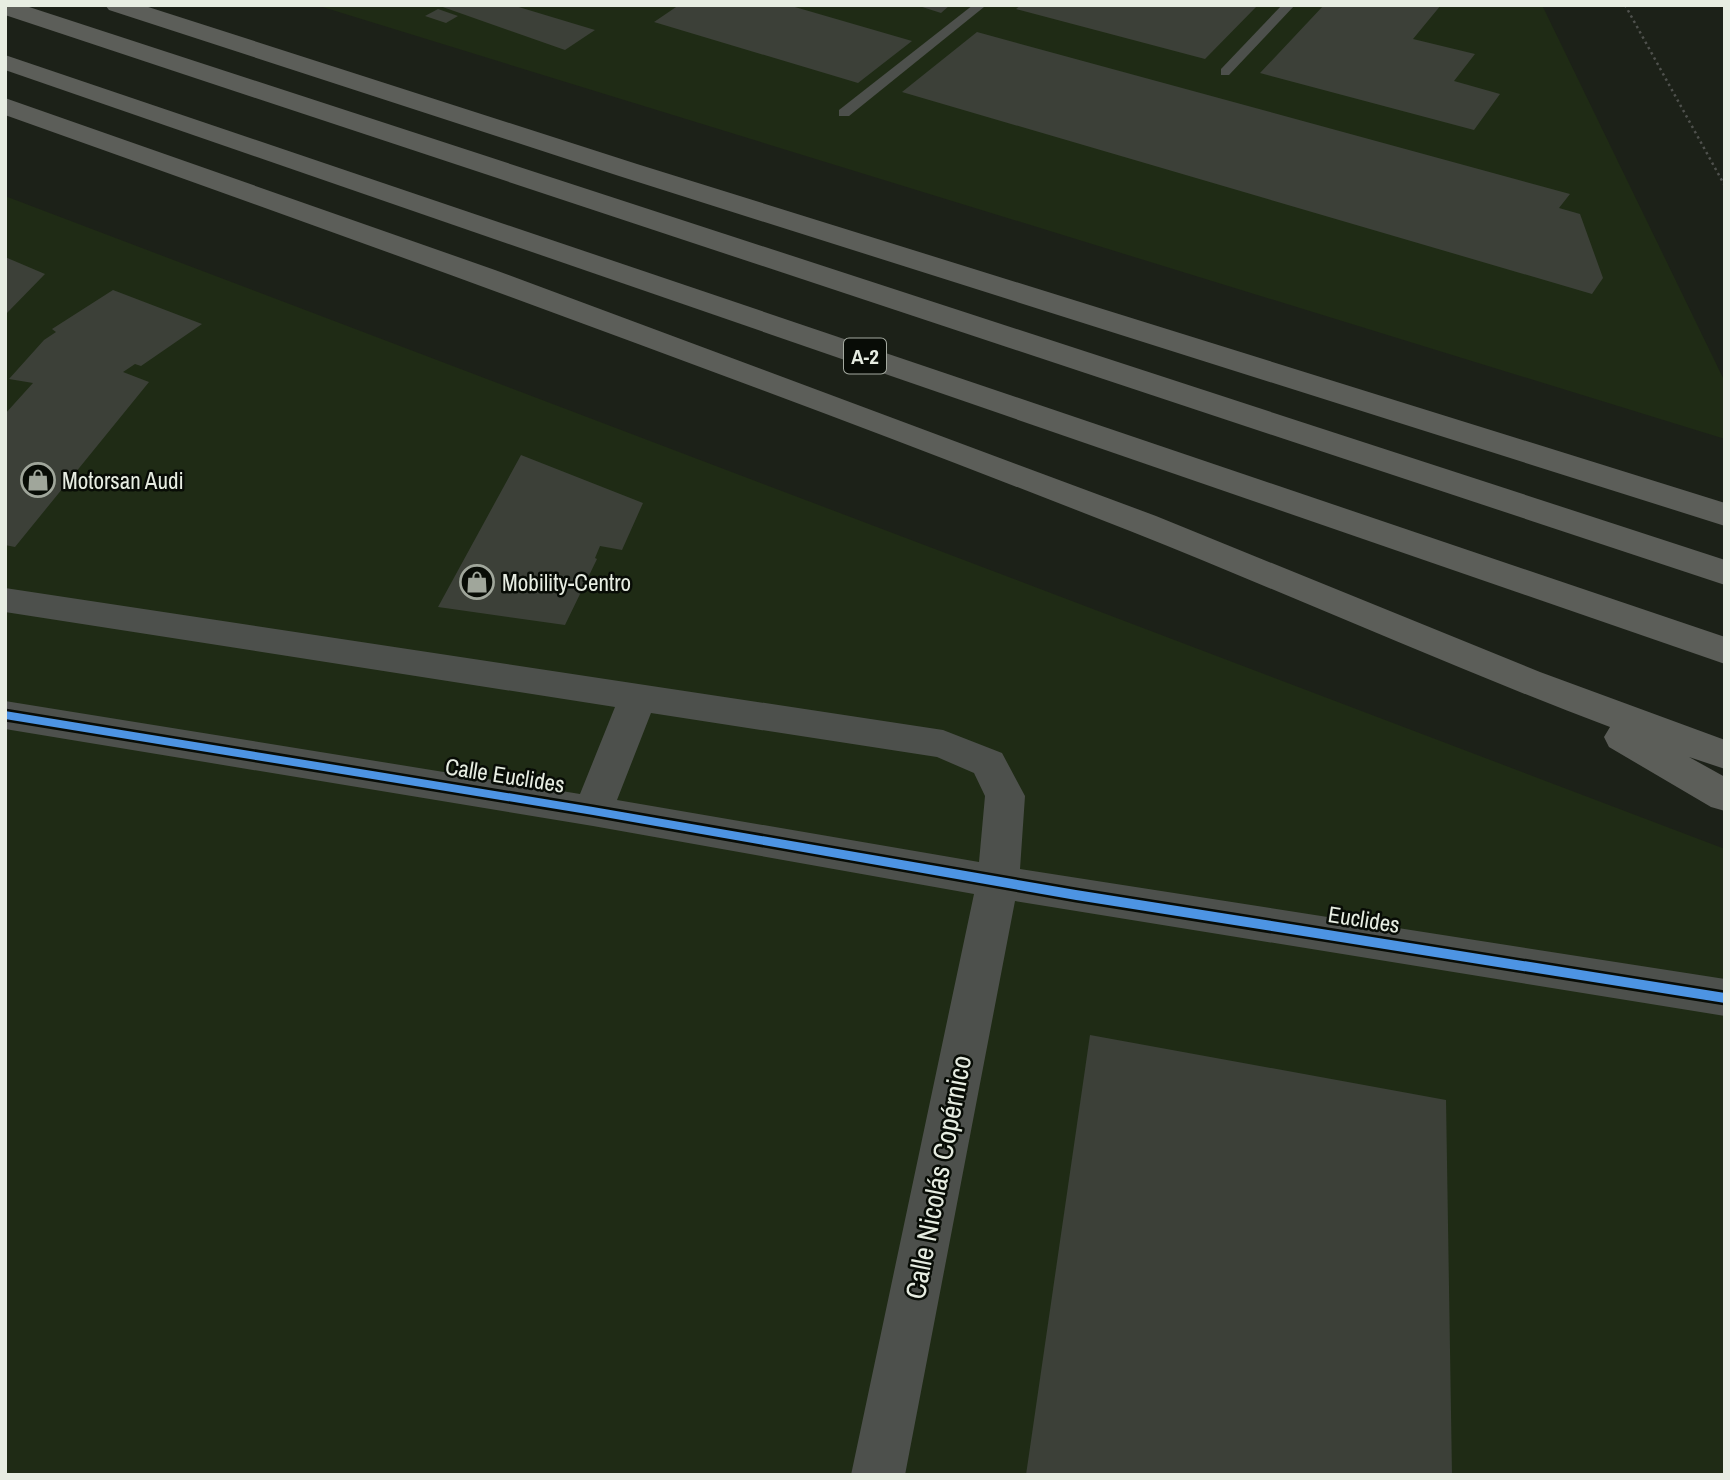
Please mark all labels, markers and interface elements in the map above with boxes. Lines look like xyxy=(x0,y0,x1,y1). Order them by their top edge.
road number: A-2 xyxy=(844,338,886,374)
shop icon: Motorsan Audi xyxy=(19,461,57,499)
place label: Motorsan Audi xyxy=(62,465,184,496)
shop icon: Mobility-Centro xyxy=(458,563,496,601)
place label: Mobility-Centro xyxy=(502,567,631,598)
street label: Calle Euclides xyxy=(443,750,567,800)
street label: Euclides xyxy=(1326,898,1402,940)
street label: Calle Nicolás Copérnico xyxy=(896,1052,980,1302)

